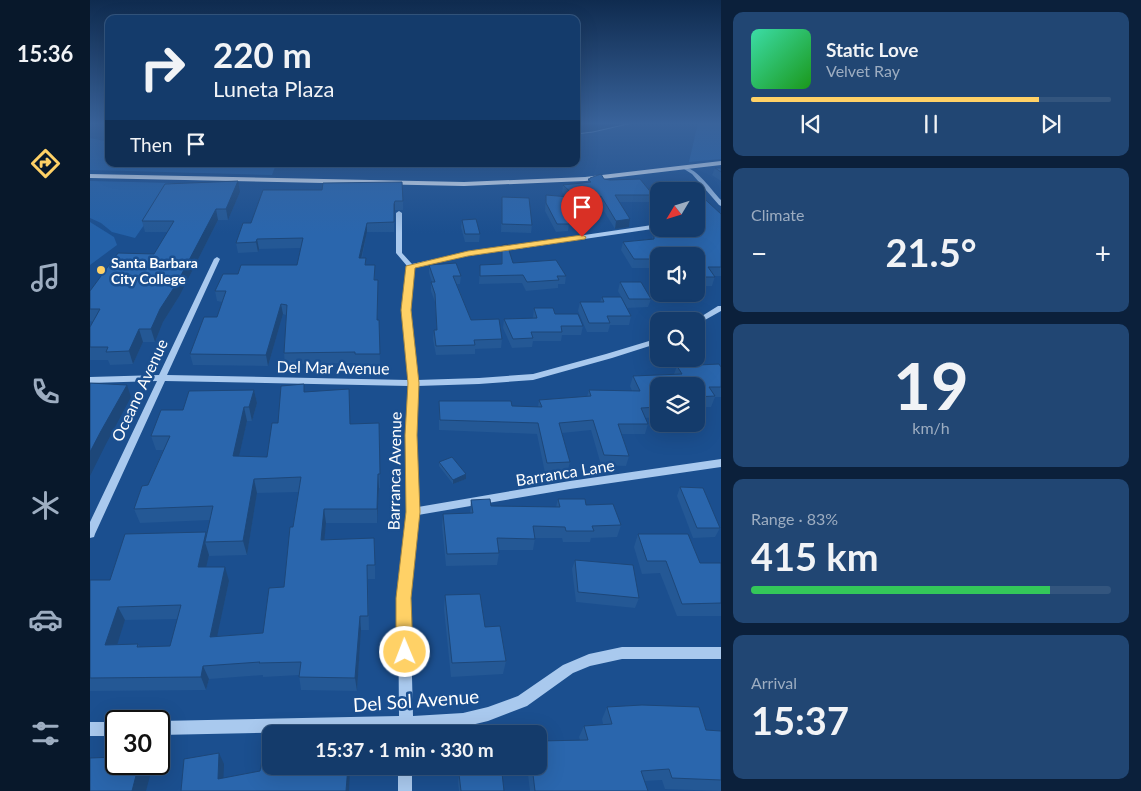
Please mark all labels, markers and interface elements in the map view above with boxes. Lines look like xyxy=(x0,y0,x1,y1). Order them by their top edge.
text: 220 m xyxy=(213,33,312,75)
icon: right xyxy=(130,35,195,100)
text: Static Love xyxy=(826,38,918,61)
text: 15:36 xyxy=(17,40,73,67)
text: Velvet Ray xyxy=(826,61,900,80)
text: Luneta Plaza xyxy=(213,75,334,102)
icon: previous xyxy=(797,110,825,138)
icon: pause xyxy=(917,110,945,138)
icon: next xyxy=(1037,110,1065,138)
icon: arrive xyxy=(182,130,210,158)
text: Then xyxy=(130,133,172,156)
icon: directions xyxy=(28,146,63,181)
north arrow xyxy=(650,182,705,238)
map controls xyxy=(650,182,705,432)
pin xyxy=(561,186,603,237)
icon: arrive xyxy=(568,193,596,221)
text: Climate xyxy=(751,205,804,224)
text: 21.5° xyxy=(886,229,976,275)
text: − xyxy=(751,236,767,270)
text: + xyxy=(1095,236,1111,270)
button: sound xyxy=(650,247,705,302)
place label: Santa Barbara City College xyxy=(111,254,198,287)
icon: music xyxy=(28,260,63,295)
marker: Santa Barbara City College xyxy=(95,264,107,276)
button: search xyxy=(650,312,705,367)
street label: Oceano Avenue xyxy=(107,336,171,444)
text: 19 xyxy=(893,346,969,424)
street label: Del Mar Avenue xyxy=(276,357,390,377)
icon: phone xyxy=(28,374,63,409)
button: layers xyxy=(650,377,705,432)
street label: Barranca Avenue xyxy=(383,411,405,531)
text: km/h xyxy=(912,418,950,437)
street label: Barranca Lane xyxy=(514,455,616,489)
icon: climate xyxy=(28,488,63,523)
text: Range · 83% xyxy=(751,509,838,528)
text: 415 km xyxy=(751,533,879,579)
icon: car xyxy=(28,602,63,637)
position arrow xyxy=(378,625,430,677)
text: Arrival xyxy=(751,673,797,692)
street label: Del Sol Avenue xyxy=(352,684,480,716)
text: 15:37 xyxy=(751,697,849,743)
speed limit sign: 30 xyxy=(105,710,170,775)
icon: filters xyxy=(28,716,63,751)
text: 15:37 · 1 min · 330 m xyxy=(315,738,494,761)

